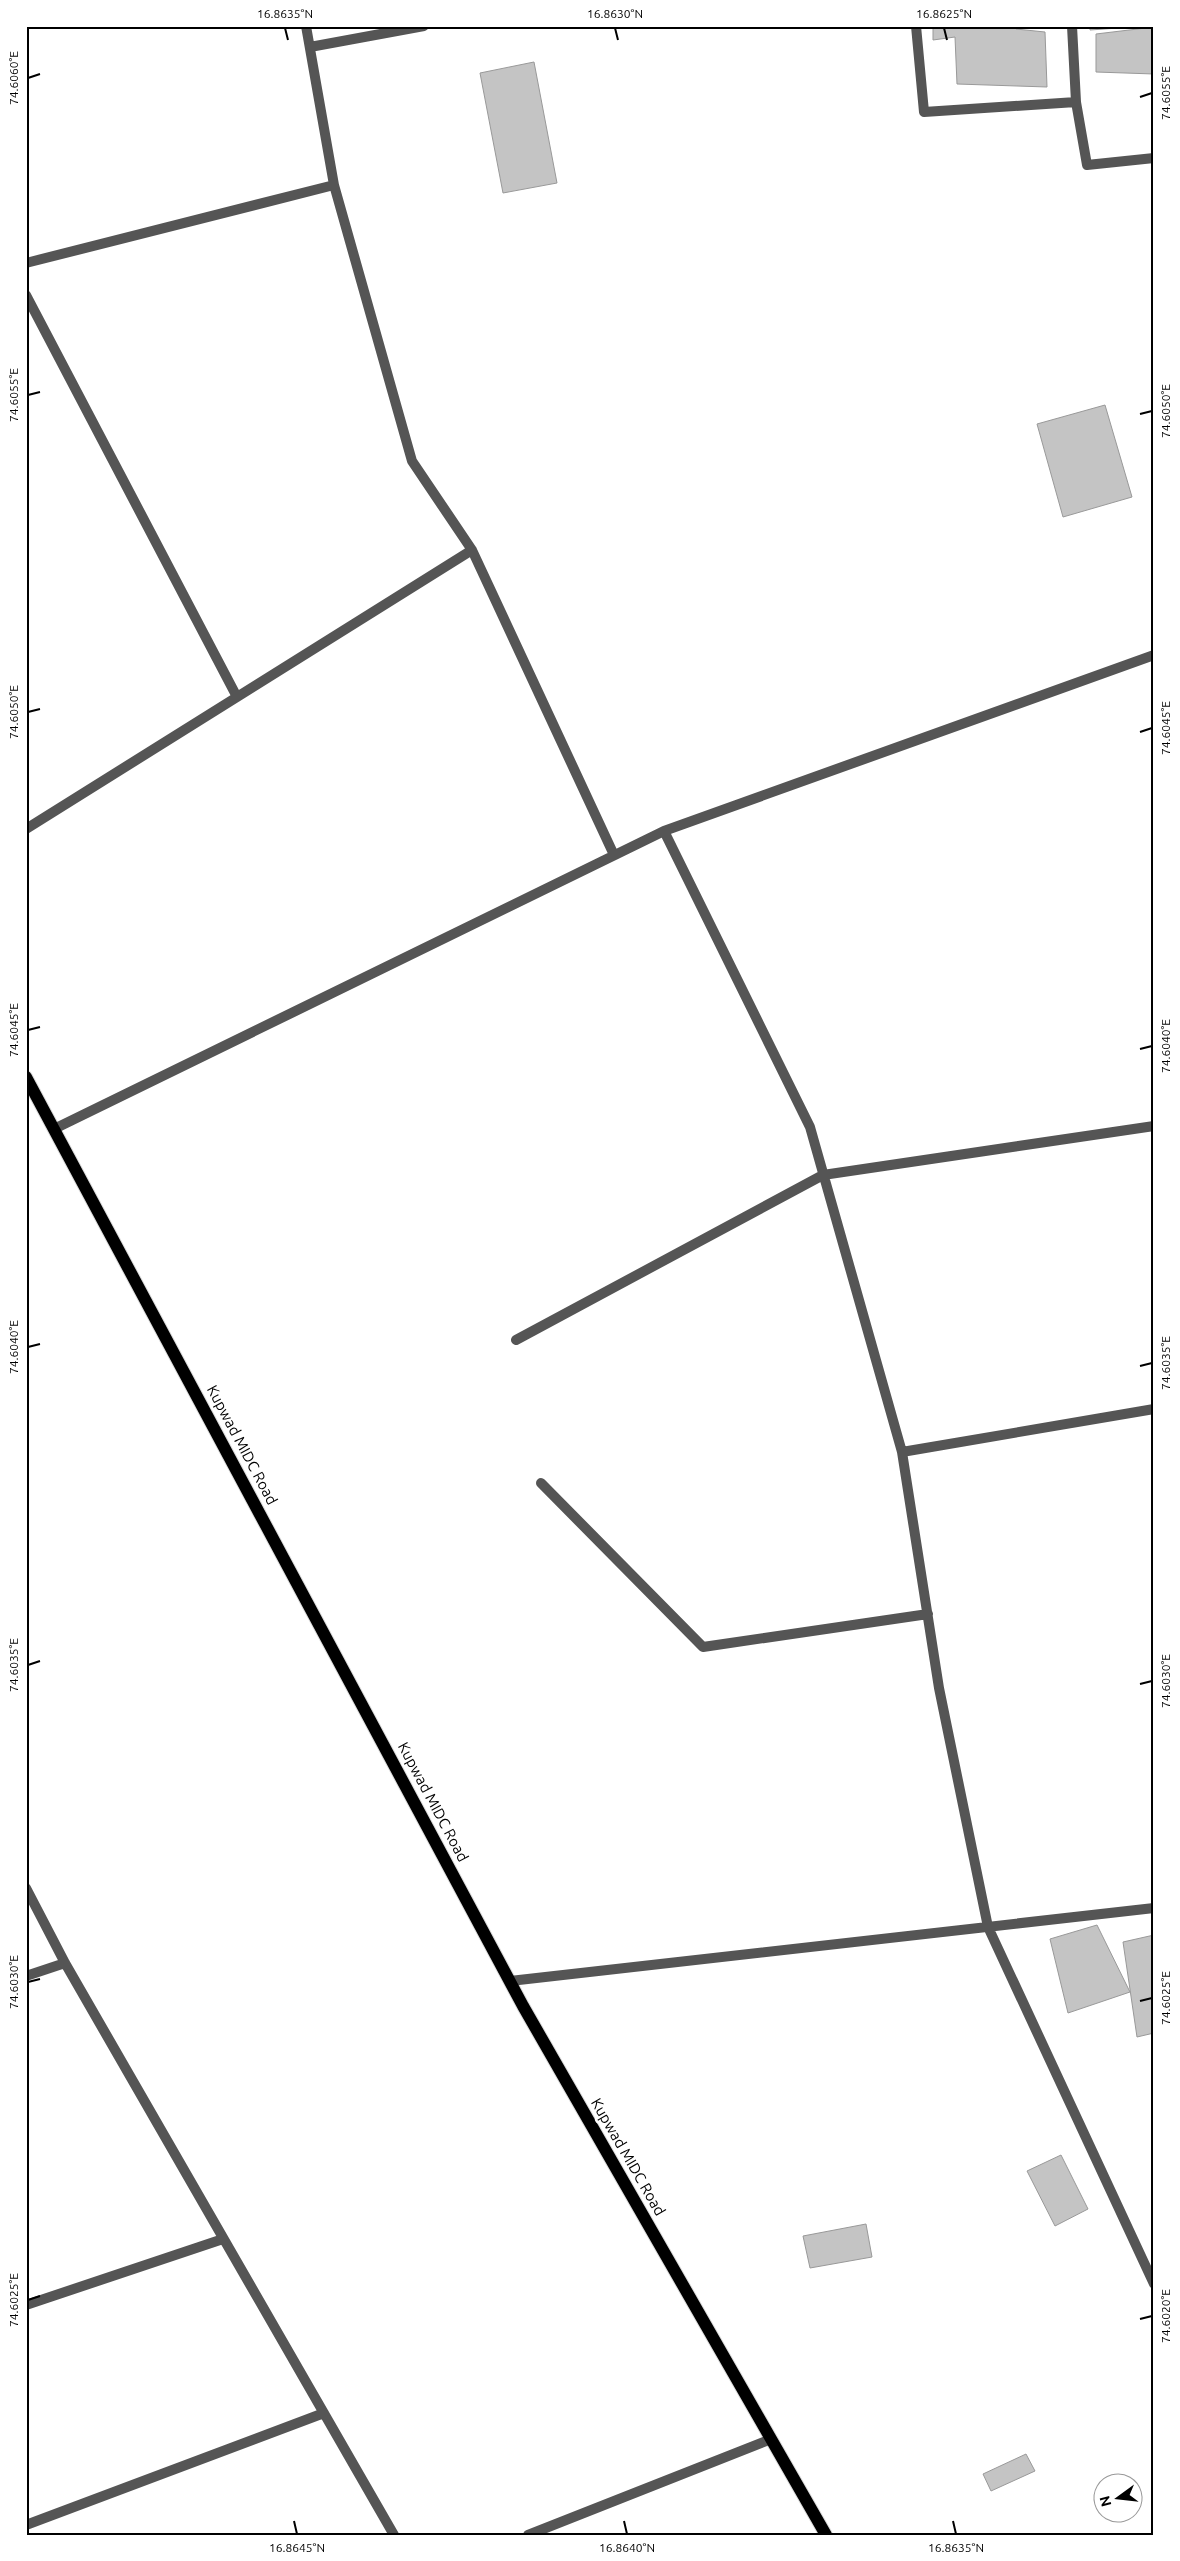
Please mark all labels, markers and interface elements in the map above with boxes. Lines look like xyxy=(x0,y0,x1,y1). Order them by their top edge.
text: 16.8635°N xyxy=(257,7,313,20)
text: 16.8630°N xyxy=(587,7,643,20)
text: 16.8625°N xyxy=(916,7,972,20)
text: 74.6060°E xyxy=(7,51,20,105)
text: 74.6055°E xyxy=(1159,66,1172,120)
text: 74.6055°E xyxy=(7,368,20,422)
text: 74.6050°E xyxy=(1159,384,1172,438)
text: 74.6050°E xyxy=(7,685,20,739)
text: 74.6045°E xyxy=(1159,701,1172,755)
text: 74.6045°E xyxy=(7,1003,20,1057)
text: 74.6040°E xyxy=(1159,1019,1172,1073)
text: 74.6040°E xyxy=(7,1320,20,1374)
text: 74.6035°E xyxy=(1159,1336,1172,1390)
street label: Kupwad MIDC Road xyxy=(204,1382,281,1507)
text: 74.6035°E xyxy=(7,1638,20,1692)
text: 74.6030°E xyxy=(1159,1654,1172,1708)
street label: Kupwad MIDC Road xyxy=(395,1739,472,1864)
text: 74.6030°E xyxy=(7,1955,20,2009)
text: 74.6025°E xyxy=(1159,1971,1172,2025)
street label: Kupwad MIDC Road xyxy=(588,2095,669,2218)
text: 74.6025°E xyxy=(7,2273,20,2327)
text: 74.6020°E xyxy=(1159,2289,1172,2343)
north arrow xyxy=(1092,2474,1142,2524)
text: N xyxy=(1096,2494,1115,2508)
text: 16.8645°N xyxy=(269,2541,325,2554)
text: 16.8640°N xyxy=(599,2541,655,2554)
text: 16.8635°N xyxy=(928,2541,984,2554)

